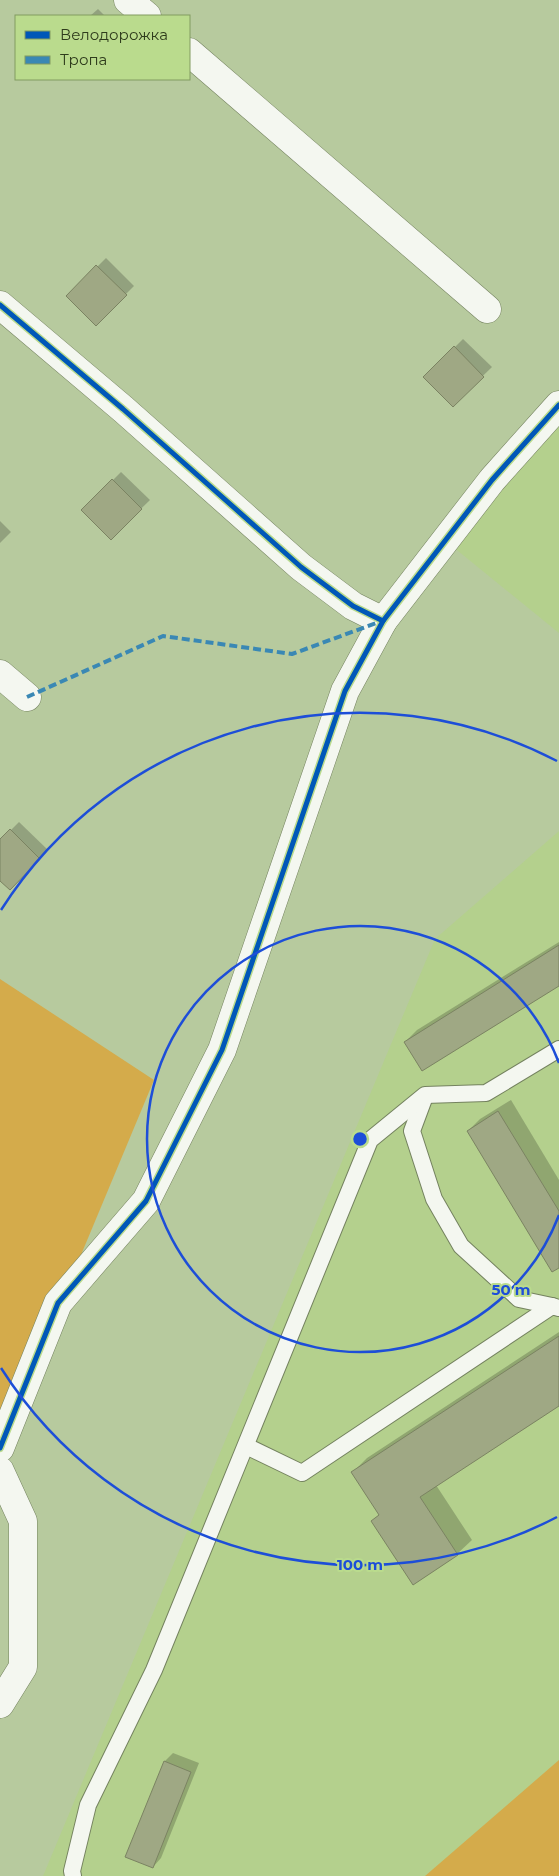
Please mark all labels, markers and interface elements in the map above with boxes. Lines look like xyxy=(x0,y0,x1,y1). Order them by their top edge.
legend xyxy=(15,15,190,80)
text: Велодорожка xyxy=(60,25,168,44)
text: Тропа xyxy=(60,50,107,69)
centre of rings xyxy=(351,1130,369,1148)
text: 50 m xyxy=(491,1280,531,1299)
text: 100 m xyxy=(337,1555,383,1574)

